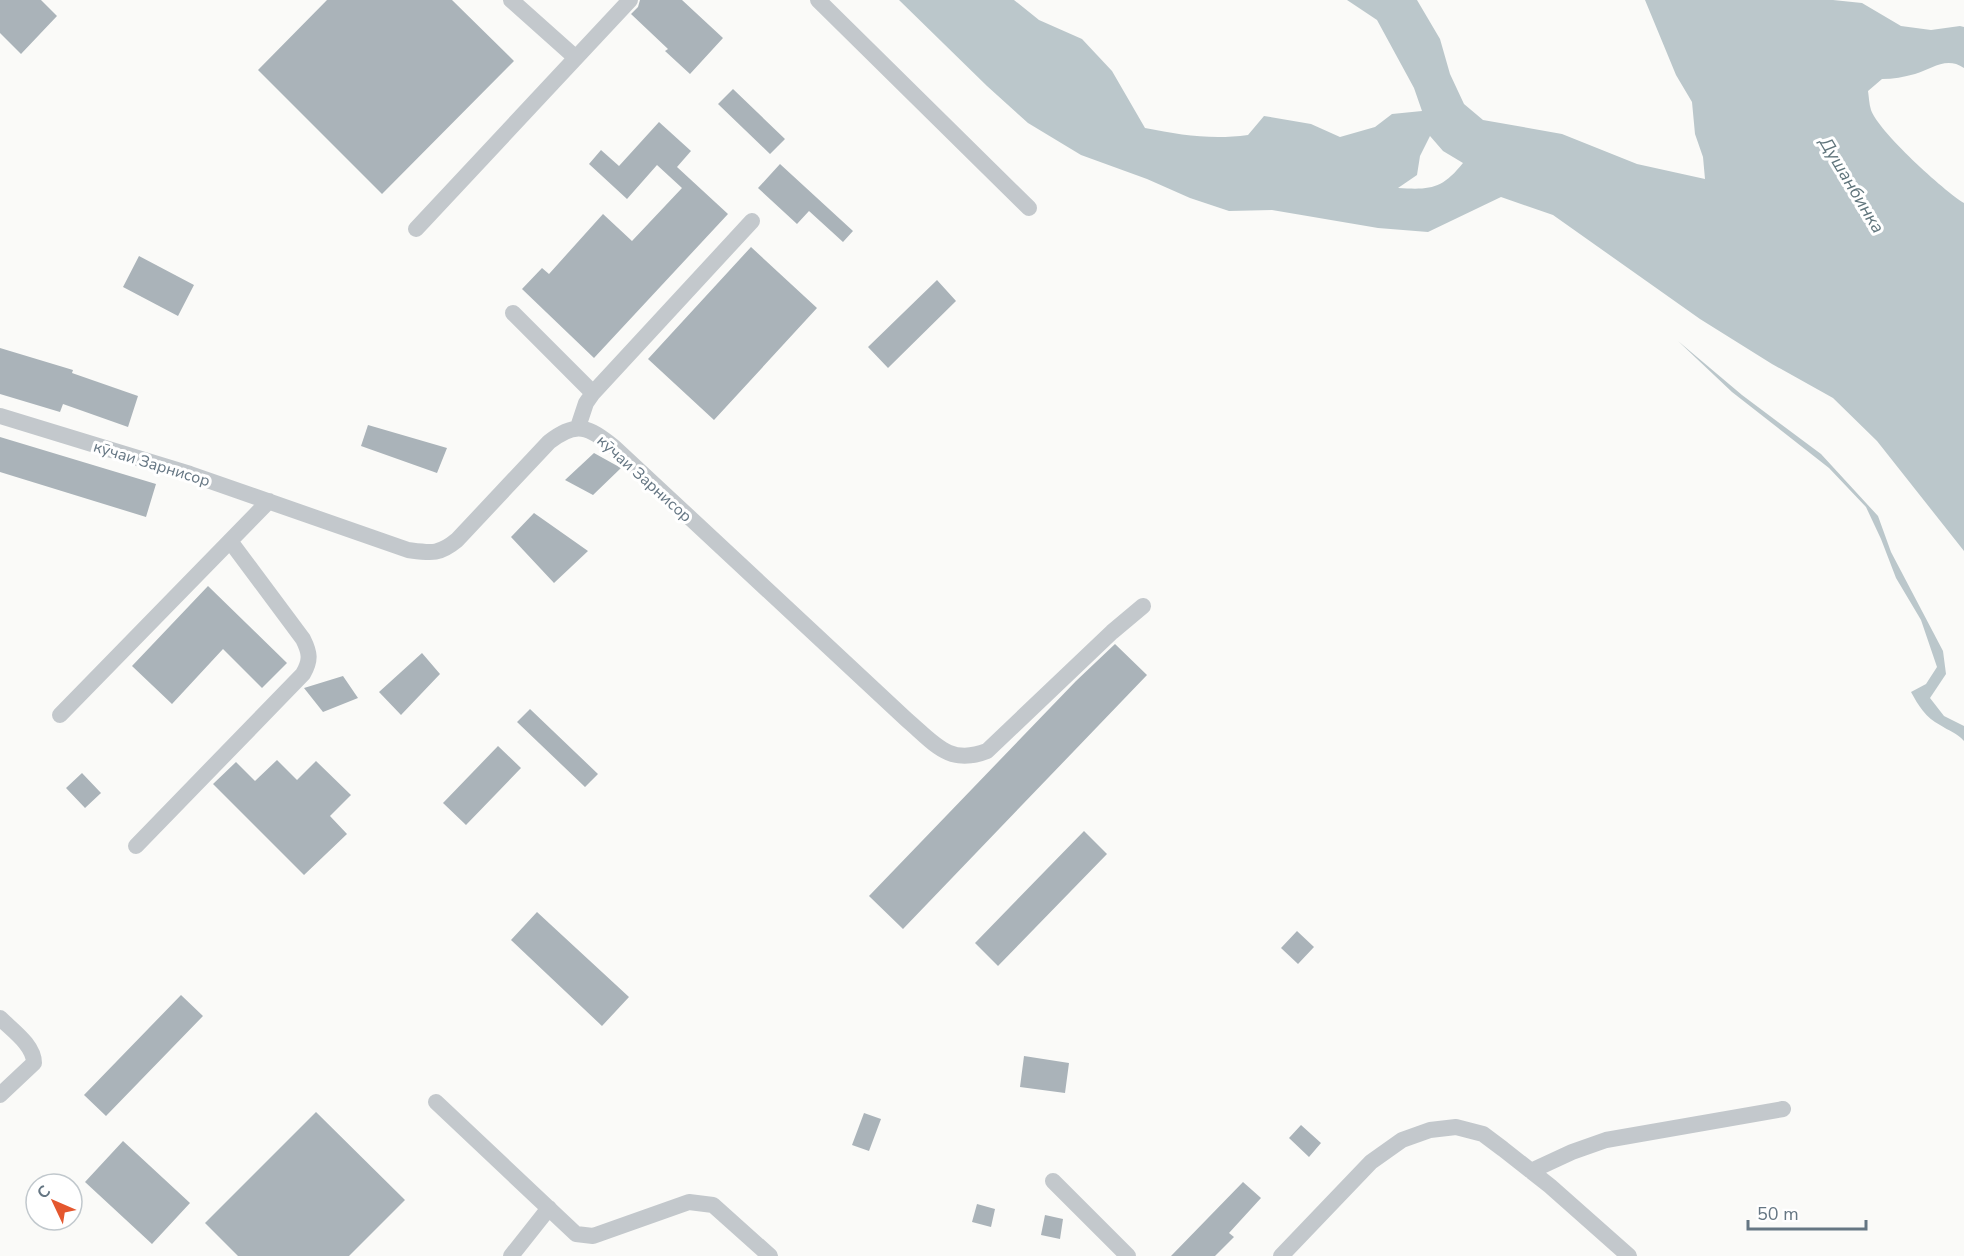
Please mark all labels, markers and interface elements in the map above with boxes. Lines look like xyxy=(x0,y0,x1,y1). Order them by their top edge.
water label: Душанбинка xyxy=(1813,132,1890,238)
street label: кӯчаи Зарнисор xyxy=(592,430,697,527)
street label: кӯчаи Зарнисор xyxy=(91,436,213,492)
north arrow xyxy=(24,1172,84,1232)
text: С xyxy=(32,1181,56,1204)
scale bar xyxy=(1748,1193,1866,1231)
text: 50 m xyxy=(1757,1202,1799,1226)

